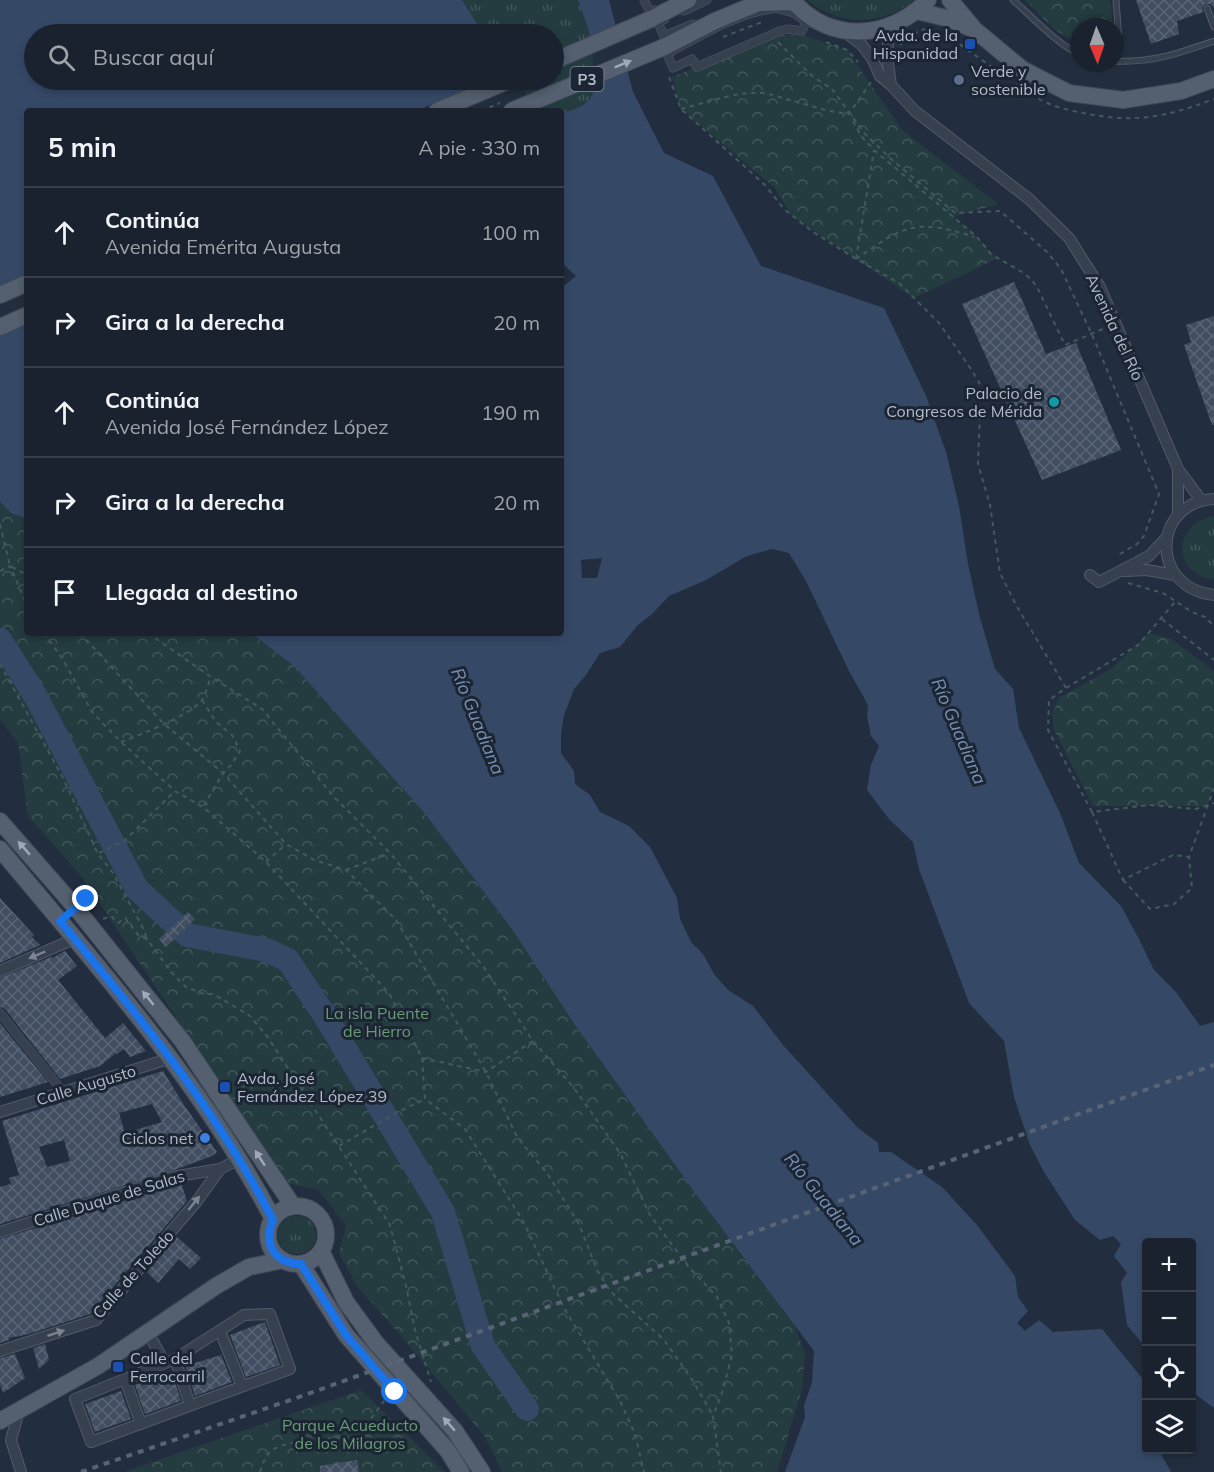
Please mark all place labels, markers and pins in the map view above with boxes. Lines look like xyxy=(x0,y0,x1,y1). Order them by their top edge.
place label: Avda. de la Hispanidad xyxy=(873,25,958,63)
marker: Avda. de la Hispanidad xyxy=(963,37,977,51)
place label: Verde y sostenible xyxy=(971,61,1045,99)
marker: Verde y sostenible xyxy=(952,73,966,87)
place label: Palacio de Congresos de Mérida xyxy=(886,383,1042,421)
marker: Palacio de Congresos de Mérida xyxy=(1047,395,1061,409)
place label: Avda. José Fernández López 39 xyxy=(237,1068,387,1106)
marker: Avda. José Fernández López 39 xyxy=(218,1080,232,1094)
place label: Ciclos net xyxy=(122,1128,193,1148)
marker: Ciclos net xyxy=(198,1131,212,1145)
place label: Calle del Ferrocarril xyxy=(130,1348,205,1386)
marker: Calle del Ferrocarril xyxy=(111,1360,125,1374)

